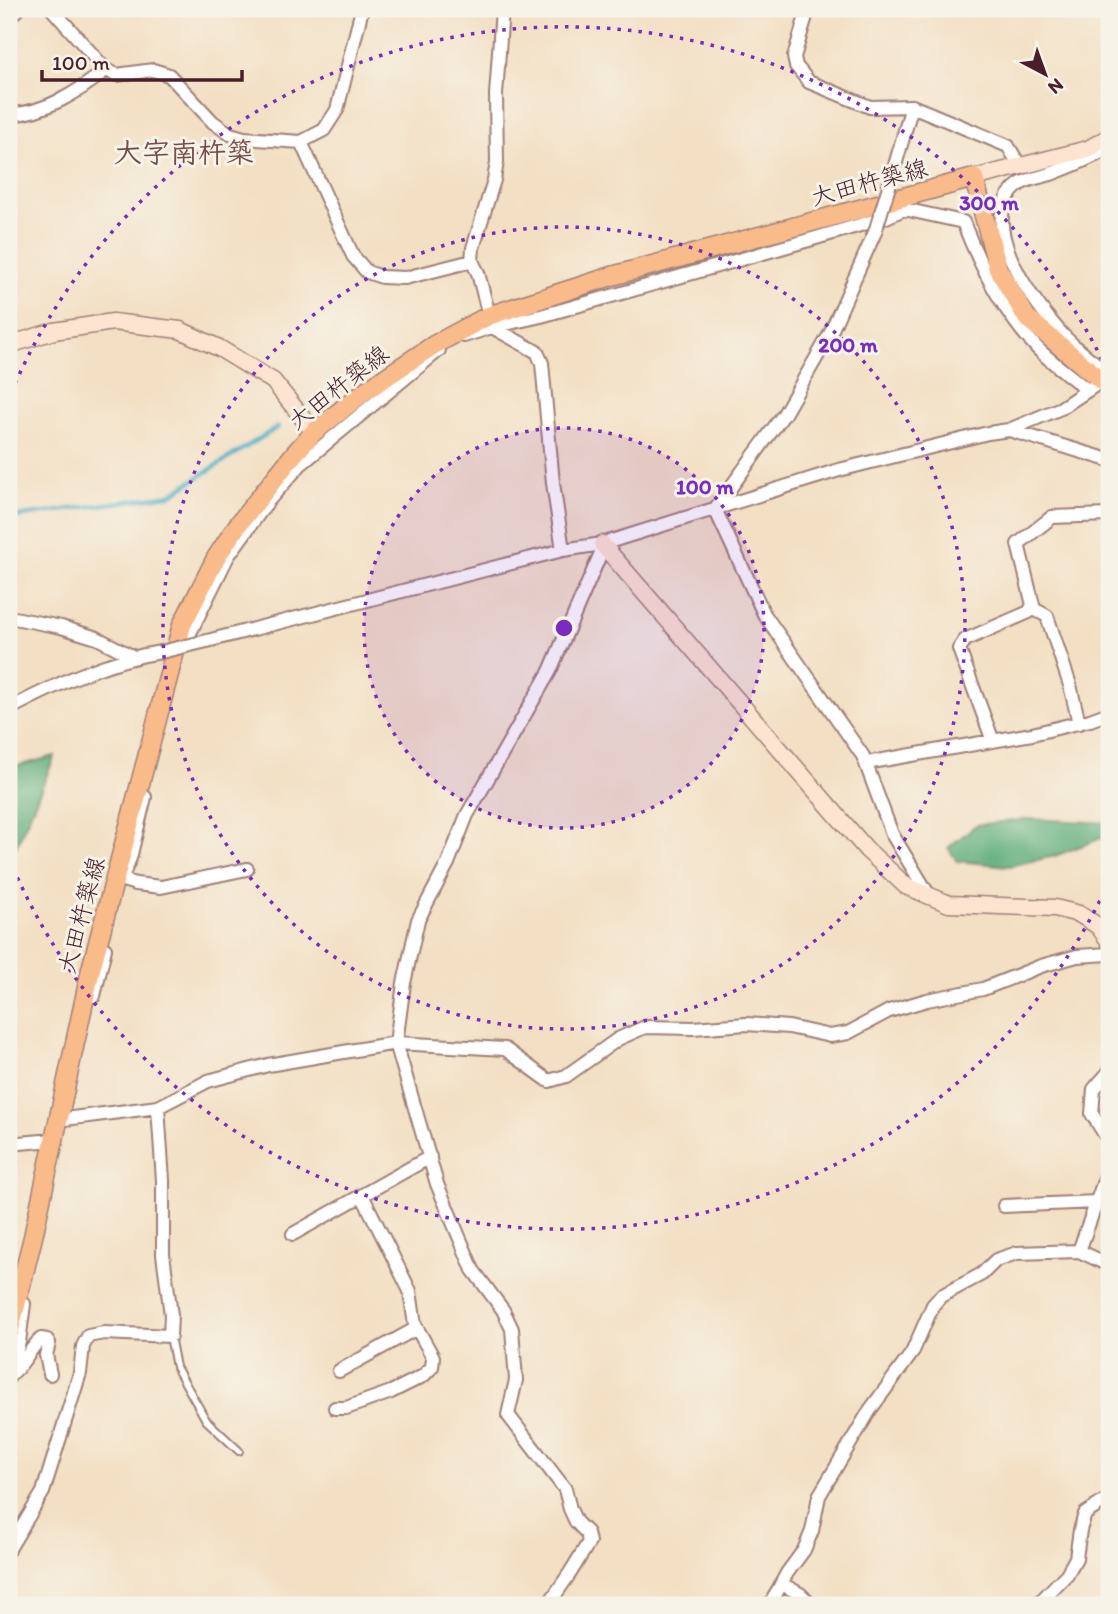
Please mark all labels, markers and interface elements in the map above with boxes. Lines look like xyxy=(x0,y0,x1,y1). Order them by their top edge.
scale bar xyxy=(42,38,242,82)
north arrow xyxy=(1010,38,1080,108)
text: 100 m xyxy=(52,50,110,75)
text: N xyxy=(1043,74,1068,99)
district label: 大字南杵築 xyxy=(114,135,254,169)
street label: 大田杵築線 xyxy=(807,152,931,212)
text: 300 m xyxy=(959,190,1019,215)
text: 200 m xyxy=(818,332,878,357)
street label: 大田杵築線 xyxy=(282,339,394,435)
text: 100 m xyxy=(676,474,734,499)
centre of rings xyxy=(552,616,576,640)
street label: 大田杵築線 xyxy=(51,853,111,977)

